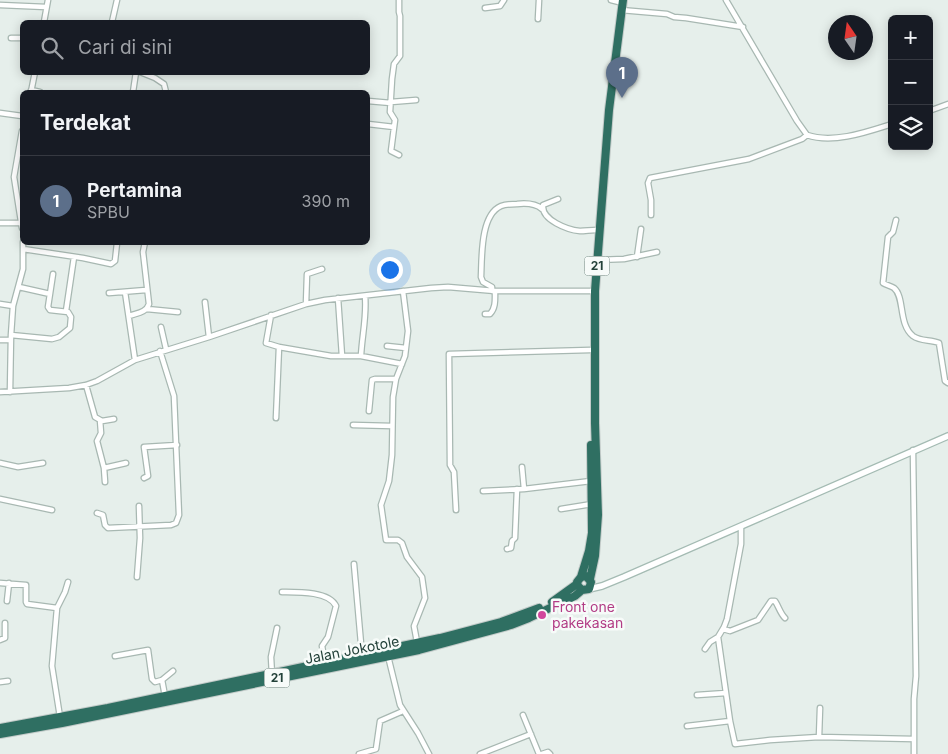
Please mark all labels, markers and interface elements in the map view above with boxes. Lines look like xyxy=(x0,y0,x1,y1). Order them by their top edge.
north arrow xyxy=(828,15,873,60)
map controls xyxy=(888,15,933,150)
button: + xyxy=(888,15,933,60)
search box xyxy=(20,20,370,75)
icon: search xyxy=(38,34,66,62)
text: Cari di sini xyxy=(78,36,172,59)
pin: 1 xyxy=(606,57,638,98)
button: − xyxy=(888,60,933,105)
button: layers xyxy=(888,105,933,150)
text: Terdekat xyxy=(40,110,131,135)
text: Pertamina xyxy=(87,179,182,202)
text: 1 xyxy=(53,191,59,211)
text: 390 m xyxy=(302,191,350,211)
text: SPBU xyxy=(87,202,130,222)
road number: 21 xyxy=(584,256,610,276)
your location xyxy=(377,257,403,283)
place label: Front one pakekasan xyxy=(552,598,623,631)
marker: Front one pakekasan xyxy=(536,609,548,621)
street label: Jalan Jokotole xyxy=(303,632,401,667)
road number: 21 xyxy=(264,668,290,688)

